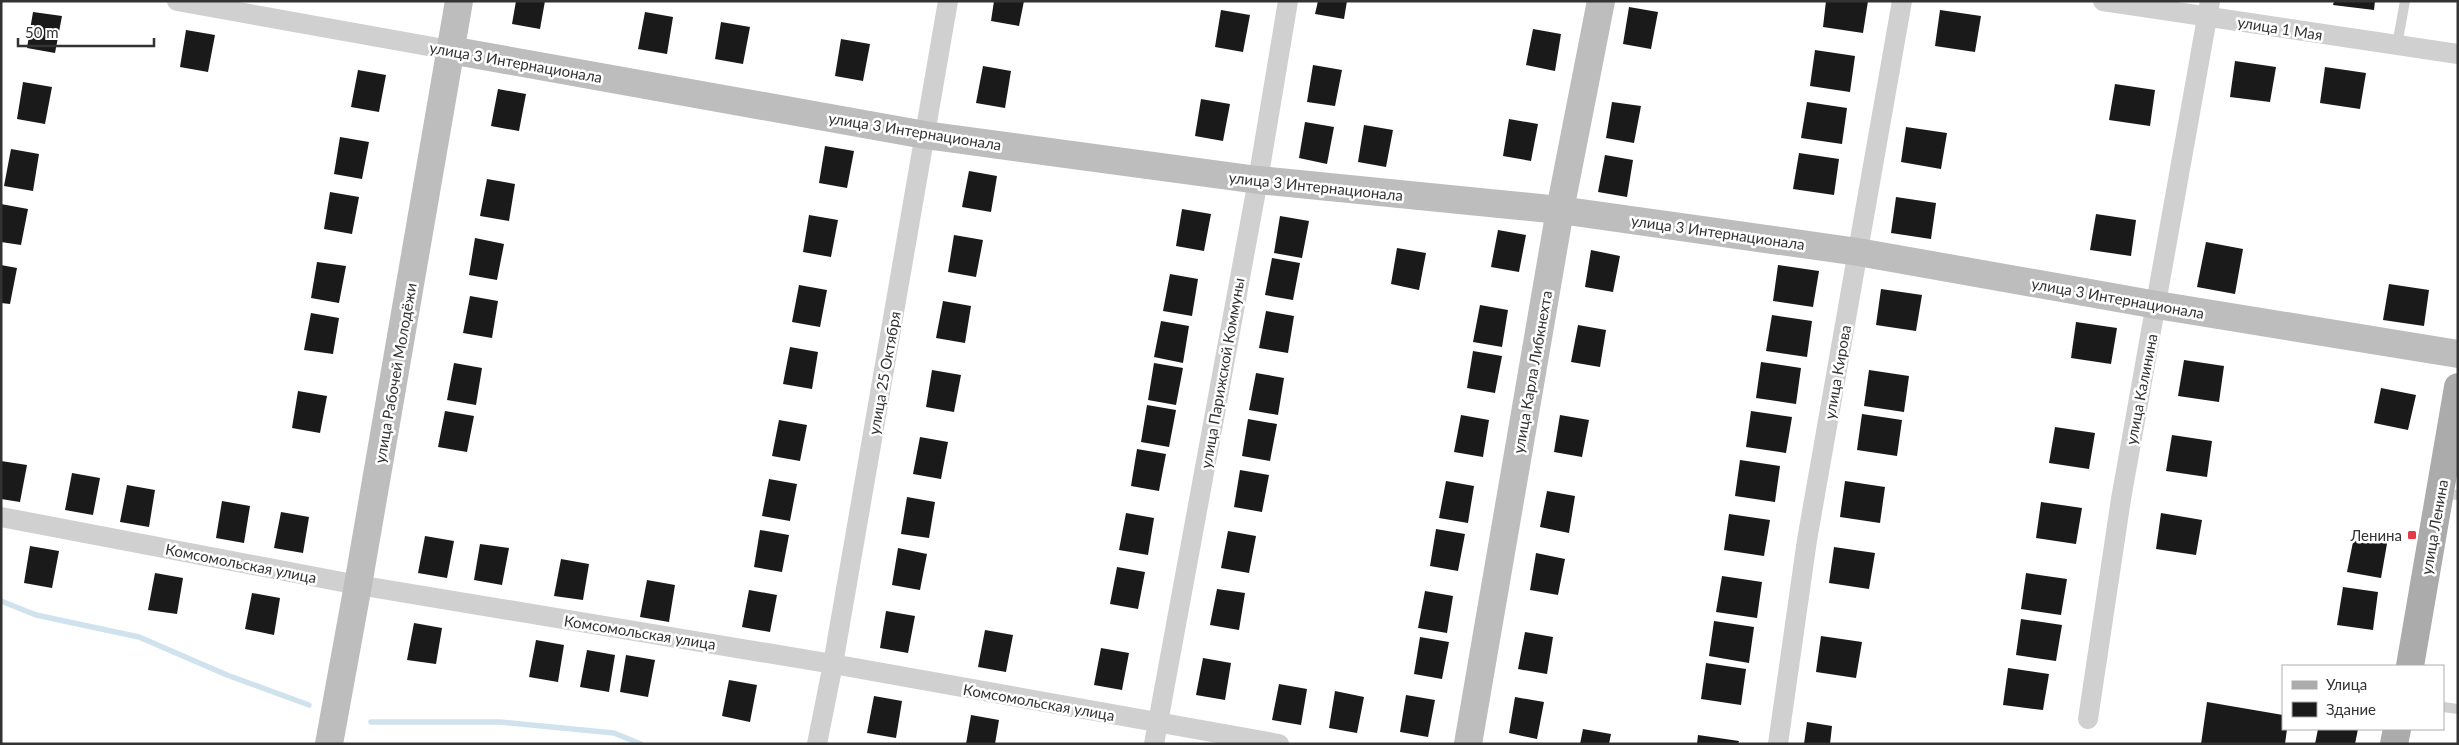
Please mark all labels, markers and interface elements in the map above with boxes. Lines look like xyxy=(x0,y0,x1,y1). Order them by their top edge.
street label: улица 1 Мая xyxy=(2236,12,2324,44)
scale bar xyxy=(18,15,154,47)
text: 50 m xyxy=(25,23,59,41)
street label: улица 3 Интернационала xyxy=(428,38,604,86)
street label: улица 3 Интернационала xyxy=(827,108,1003,154)
street label: улица 3 Интернационала xyxy=(1228,168,1404,204)
street label: улица 3 Интернационала xyxy=(1630,211,1806,253)
street label: улица 3 Интернационала xyxy=(2030,274,2206,322)
street label: улица Парижской Коммуны xyxy=(1196,276,1248,470)
street label: улица Рабочей Молодёжи xyxy=(370,281,420,465)
street label: улица Карла Либкнехта xyxy=(1509,289,1555,455)
street label: улица 25 Октября xyxy=(864,310,904,436)
street label: улица Кирова xyxy=(1820,324,1854,420)
street label: улица Калинина xyxy=(2121,332,2161,446)
street label: улица Ленина xyxy=(2417,478,2451,576)
place label: Ленина xyxy=(2349,526,2402,544)
marker: Ленина xyxy=(2406,529,2418,541)
street label: Комсомольская улица xyxy=(164,540,318,586)
street label: Комсомольская улица xyxy=(563,611,717,653)
legend xyxy=(2282,665,2444,730)
text: Улица xyxy=(2326,675,2367,693)
street label: Комсомольская улица xyxy=(962,680,1116,724)
text: Здание xyxy=(2326,700,2376,718)

